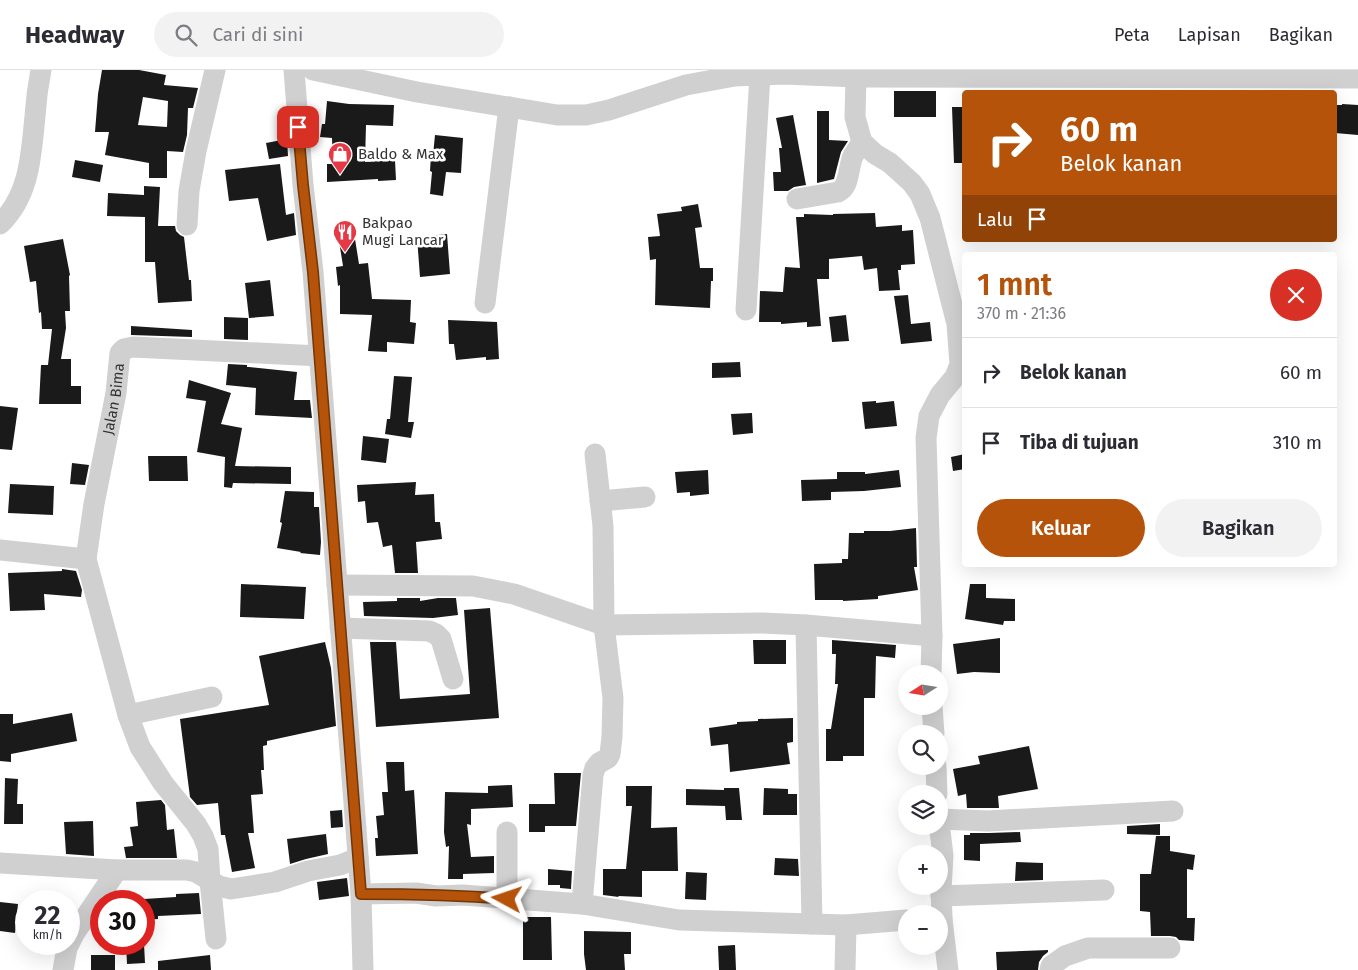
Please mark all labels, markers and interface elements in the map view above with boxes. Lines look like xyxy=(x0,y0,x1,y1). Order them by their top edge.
search box xyxy=(154,12,504,57)
text: Headway xyxy=(25,21,124,49)
icon: search xyxy=(172,21,200,49)
text: Cari di sini xyxy=(212,23,303,46)
text: Peta xyxy=(1114,24,1150,46)
text: Lapisan xyxy=(1178,24,1241,46)
text: Bagikan xyxy=(1269,24,1333,46)
pin xyxy=(277,106,319,148)
text: 60 m xyxy=(1060,108,1138,150)
icon: right xyxy=(977,110,1042,175)
icon: arrive xyxy=(284,113,312,141)
shop icon: Baldo & Max xyxy=(327,141,353,175)
place label: Baldo & Max xyxy=(358,145,444,163)
text: Belok kanan xyxy=(1060,150,1182,177)
icon: arrive xyxy=(1023,205,1051,233)
text: Lalu xyxy=(977,208,1013,231)
place label: Bakpao Mugi Lancar xyxy=(362,214,444,249)
restaurant icon: Bakpao Mugi Lancar xyxy=(332,219,358,253)
text: 1 mnt xyxy=(977,267,1052,303)
button: close xyxy=(1270,269,1322,321)
text: 370 m · 21:36 xyxy=(977,304,1066,323)
icon: right xyxy=(977,359,1005,387)
text: Belok kanan xyxy=(1020,361,1127,384)
text: 60 m xyxy=(1280,361,1322,384)
street label: Jalan Bima xyxy=(99,362,128,436)
icon: arrive xyxy=(977,429,1005,457)
text: Tiba di tujuan xyxy=(1020,431,1139,454)
text: 310 m xyxy=(1273,431,1322,454)
button: Keluar xyxy=(977,499,1145,557)
button: Bagikan xyxy=(1155,499,1322,557)
north arrow xyxy=(898,665,948,715)
map controls xyxy=(898,665,948,955)
button: search xyxy=(898,725,948,775)
button: layers xyxy=(898,785,948,835)
button: + xyxy=(898,845,948,895)
position arrow xyxy=(480,872,532,924)
speed limit sign: 30 xyxy=(90,890,155,955)
text: 22 xyxy=(35,901,60,931)
button: − xyxy=(898,905,948,955)
text: km/h xyxy=(33,928,62,942)

